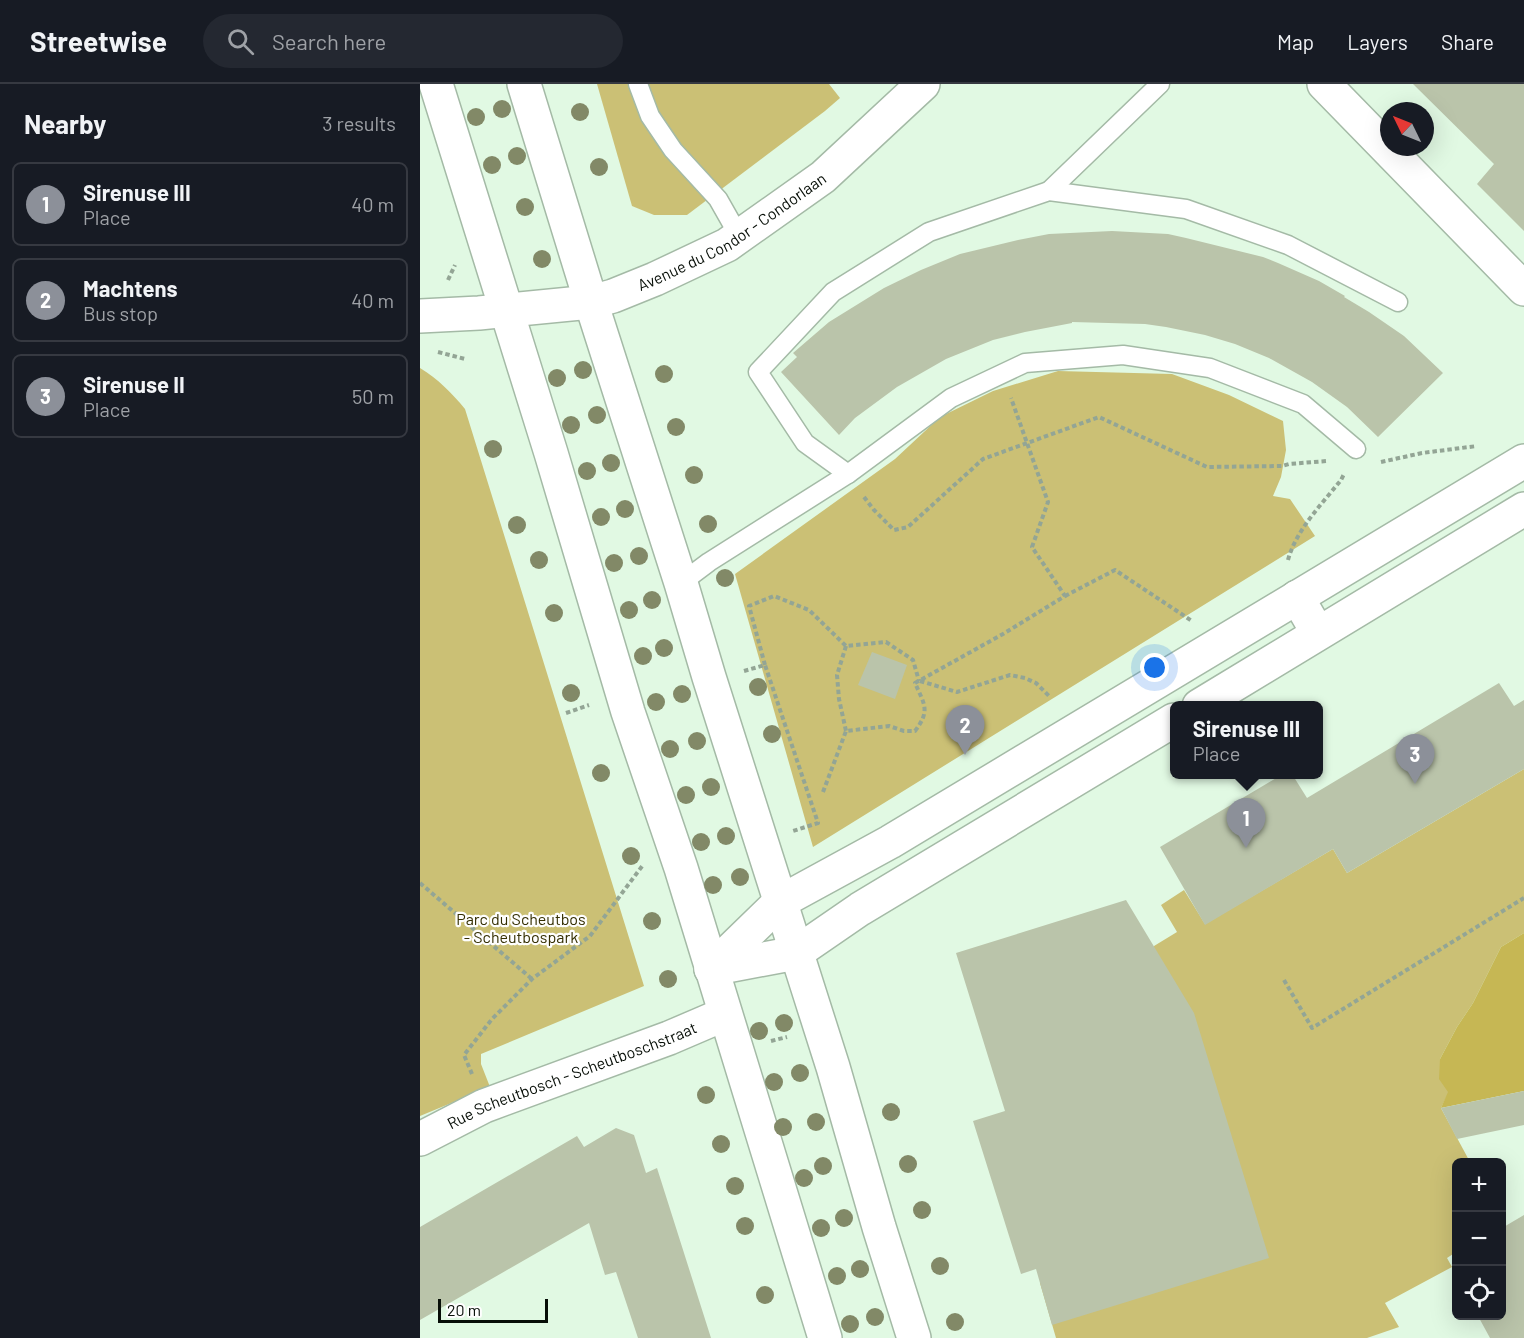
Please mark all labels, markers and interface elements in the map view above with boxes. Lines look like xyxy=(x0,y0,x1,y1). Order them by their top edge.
search box xyxy=(203,14,623,68)
text: Streetwise xyxy=(30,24,167,58)
icon: search xyxy=(224,25,257,58)
text: Search here xyxy=(272,28,386,54)
text: Map xyxy=(1277,29,1314,54)
text: Layers xyxy=(1347,29,1408,54)
text: Share xyxy=(1441,29,1494,54)
north arrow xyxy=(1380,102,1434,156)
text: Nearby xyxy=(24,108,106,139)
text: 3 results xyxy=(322,111,396,135)
street label: Avenue du Condor - Condorlaan xyxy=(635,168,829,294)
text: Sirenuse III xyxy=(83,179,191,205)
text: 1 xyxy=(42,192,49,216)
text: 40 m xyxy=(351,192,394,216)
text: Place xyxy=(83,205,131,229)
text: Machtens xyxy=(83,275,178,301)
text: 2 xyxy=(40,288,51,312)
text: 40 m xyxy=(351,288,394,312)
text: Bus stop xyxy=(83,301,158,325)
text: Sirenuse II xyxy=(83,371,185,397)
text: 3 xyxy=(40,384,51,408)
text: 50 m xyxy=(352,384,394,408)
text: Place xyxy=(83,397,131,421)
your location xyxy=(1140,653,1169,682)
popup xyxy=(1170,701,1323,779)
pin: 2 xyxy=(946,706,984,755)
text: Sirenuse III xyxy=(1193,715,1300,741)
pin: 3 xyxy=(1396,734,1434,784)
text: Place xyxy=(1193,741,1240,765)
pin: 1 xyxy=(1226,798,1266,848)
park label: Parc du Scheutbos - Scheutbospark xyxy=(456,909,586,946)
street label: Rue Scheutbosch - Scheutboschstraat xyxy=(444,1017,699,1132)
map controls xyxy=(1452,1158,1506,1320)
button: + xyxy=(1452,1158,1506,1212)
button: − xyxy=(1452,1212,1506,1266)
button: locate xyxy=(1452,1266,1506,1320)
scale bar xyxy=(438,1296,548,1324)
text: 20 m xyxy=(447,1300,481,1319)

